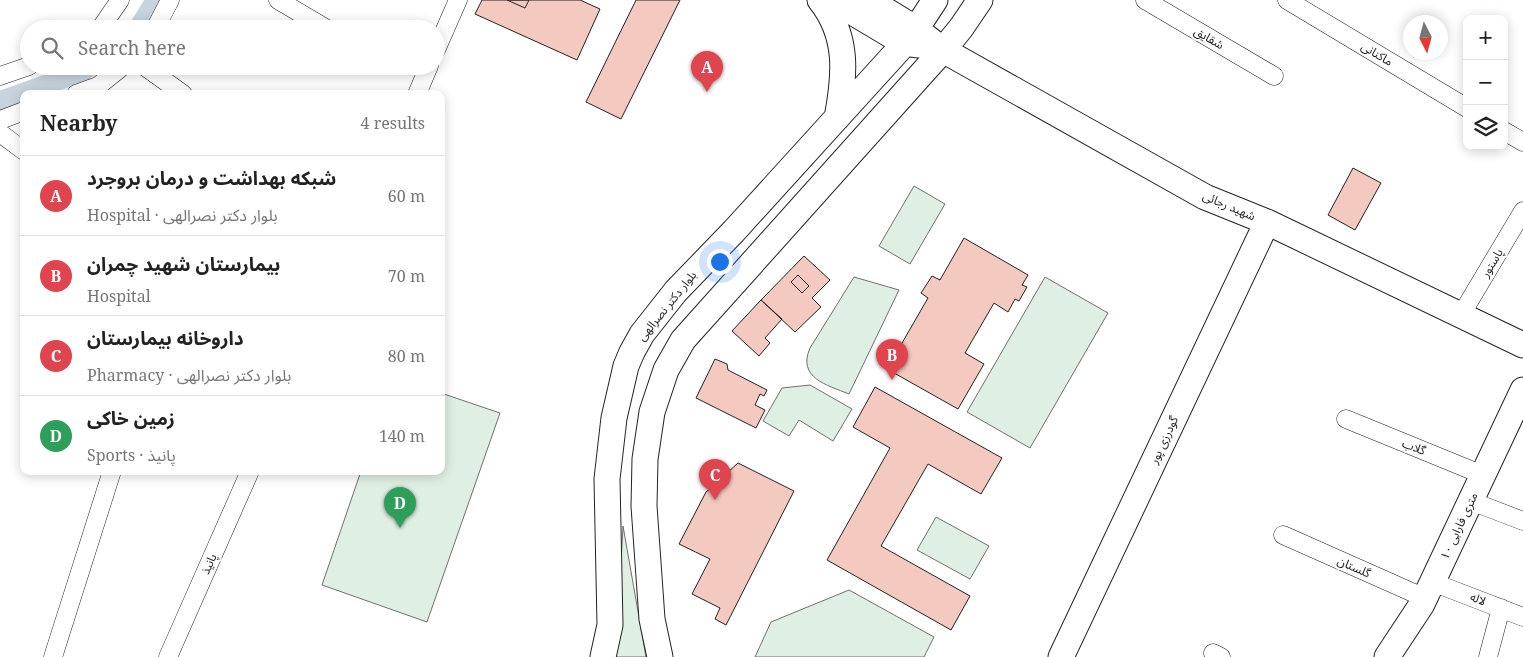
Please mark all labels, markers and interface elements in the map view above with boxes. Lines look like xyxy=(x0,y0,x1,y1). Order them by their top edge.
north arrow xyxy=(1403,15,1448,60)
map controls xyxy=(1463,15,1508,150)
button: + xyxy=(1463,15,1508,60)
search box xyxy=(20,20,445,75)
street label: شقایق xyxy=(1191,22,1227,53)
icon: search xyxy=(38,34,66,62)
text: Search here xyxy=(78,35,186,61)
street label: ماکنانی xyxy=(1358,37,1396,70)
pin: A xyxy=(691,51,723,92)
button: − xyxy=(1463,60,1508,105)
button: layers xyxy=(1463,105,1508,150)
text: Nearby xyxy=(40,109,118,137)
text: 4 results xyxy=(361,112,425,134)
text: شبکه بهداشت و درمان بروجرد xyxy=(87,165,336,191)
text: A xyxy=(50,185,62,207)
text: 60 m xyxy=(388,185,425,207)
street label: شهید رجائی xyxy=(1200,187,1258,224)
text: Hospital · بلوار دکتر نصرالهی xyxy=(87,204,277,226)
street label: پاستور xyxy=(1476,245,1507,281)
your location xyxy=(707,249,733,275)
text: بیمارستان شهید چمران xyxy=(87,251,280,277)
text: B xyxy=(51,265,61,287)
text: 70 m xyxy=(388,265,425,287)
street label: بلوار دکتر نصرالهی xyxy=(633,267,700,344)
text: Hospital xyxy=(87,285,151,307)
text: داروخانه بیمارستان xyxy=(87,325,244,351)
pin: B xyxy=(876,339,908,380)
text: C xyxy=(51,345,61,367)
text: 80 m xyxy=(388,345,425,367)
text: Pharmacy · بلوار دکتر نصرالهی xyxy=(87,364,291,386)
text: زمین خاکی xyxy=(87,405,175,431)
street label: گودرزی پور xyxy=(1145,412,1183,467)
text: D xyxy=(50,425,62,447)
text: 140 m xyxy=(379,425,425,447)
street label: گلاب xyxy=(1400,434,1429,459)
text: Sports · پانیذ xyxy=(87,444,176,466)
pin: C xyxy=(699,459,731,500)
pin: D xyxy=(384,487,416,528)
street label: ۱۰ متری فارابی xyxy=(1436,489,1482,562)
street label: پانیذ xyxy=(196,551,221,577)
street label: گلستان xyxy=(1335,552,1375,582)
street label: لاله xyxy=(1468,588,1489,609)

